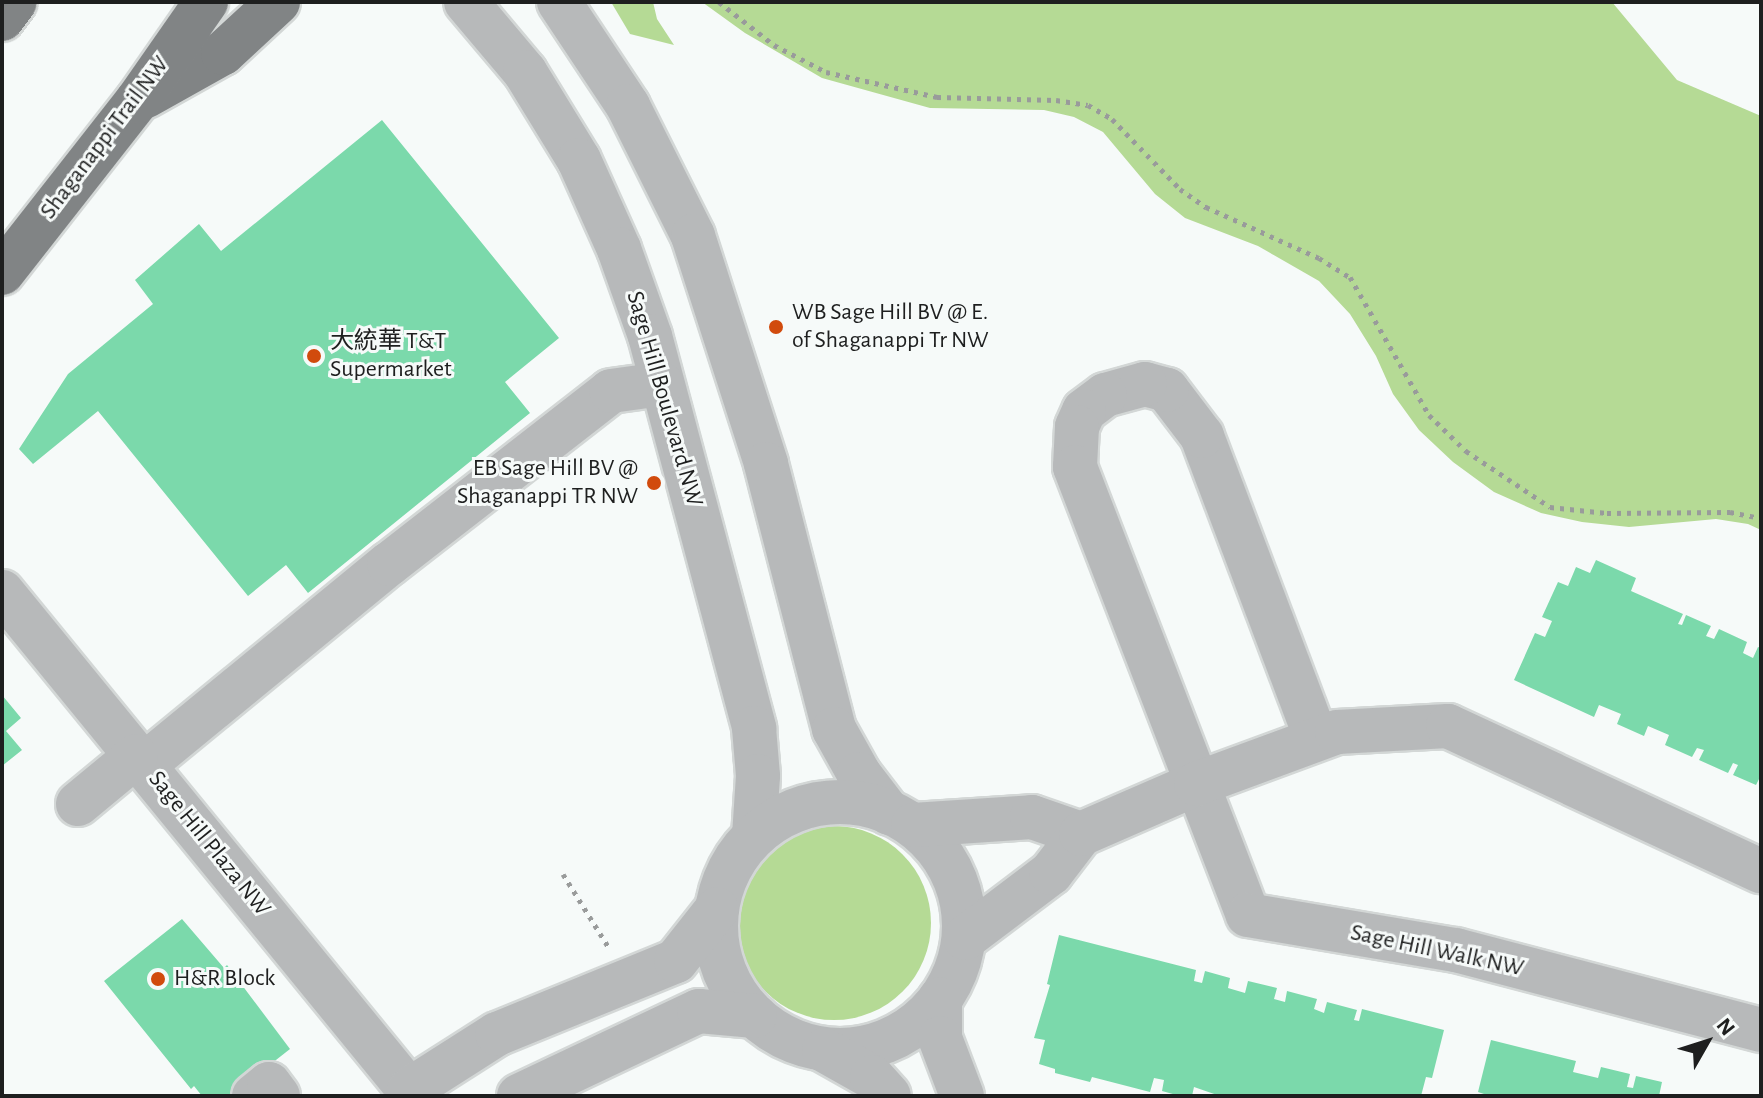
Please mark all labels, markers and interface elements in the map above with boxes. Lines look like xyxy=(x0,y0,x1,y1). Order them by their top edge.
street label: Shaganappi Trail NW xyxy=(34,51,176,225)
street label: Sage Hill Boulevard NW xyxy=(619,288,709,510)
place label: WB Sage Hill BV @ E. of Shaganappi Tr NW xyxy=(792,299,988,355)
marker: WB Sage Hill BV @ E. of Shaganappi Tr NW xyxy=(767,318,785,336)
place label: 大統華 T&T Supermarket xyxy=(330,328,452,384)
marker: 大統華 T&T Supermarket xyxy=(305,347,323,365)
place label: EB Sage Hill BV @ Shaganappi TR NW xyxy=(457,455,638,511)
marker: EB Sage Hill BV @ Shaganappi TR NW xyxy=(645,474,663,492)
street label: Sage Hill Plaza NW xyxy=(142,766,276,922)
street label: Sage Hill Walk NW xyxy=(1348,919,1526,983)
place label: H&R Block xyxy=(174,965,275,993)
marker: H&R Block xyxy=(149,970,167,988)
north arrow xyxy=(1667,1002,1747,1082)
text: N xyxy=(1712,1014,1739,1040)

